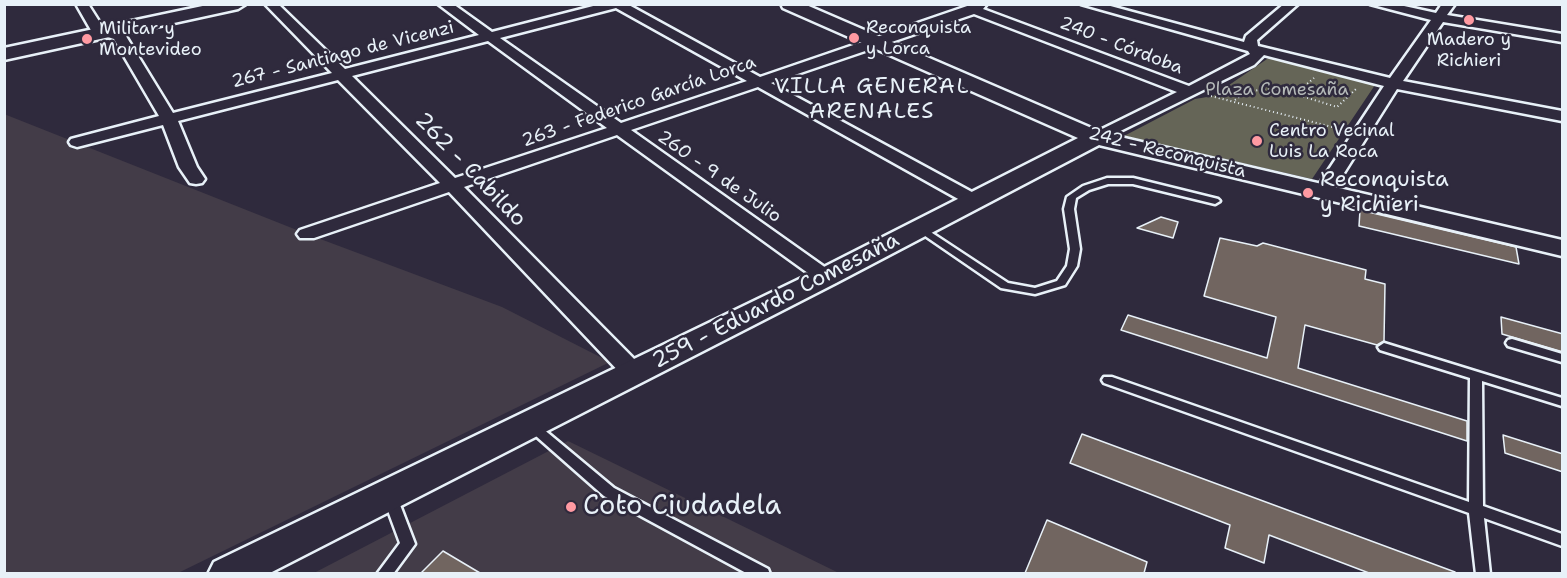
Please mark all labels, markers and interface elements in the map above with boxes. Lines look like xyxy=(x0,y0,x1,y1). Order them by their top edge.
street label: 240 - Córdoba xyxy=(1056,13,1186,79)
marker: Madero y Richieri xyxy=(1462,13,1476,27)
street label: 267 - Santiago de Vicenzi xyxy=(230,17,456,93)
place label: Reconquista y Lorca xyxy=(866,17,971,60)
place label: Militar y Montevideo xyxy=(99,18,202,60)
place label: Madero y Richieri xyxy=(1427,29,1511,72)
marker: Reconquista y Lorca xyxy=(847,31,861,45)
marker: Militar y Montevideo xyxy=(80,32,94,46)
street label: 263 - Federico García Lorca xyxy=(519,52,759,152)
district label: VILLA GENERAL ARENALES xyxy=(774,74,970,125)
park label: Plaza Comesaña xyxy=(1205,79,1349,101)
street label: 262 - Cabildo xyxy=(409,107,531,233)
place label: Centro Vecinal Luis La Roca xyxy=(1269,120,1394,162)
street label: 242 - Reconquista xyxy=(1086,123,1248,183)
street label: 260 - 9 de Julio xyxy=(653,126,785,228)
marker: Centro Vecinal Luis La Roca xyxy=(1250,134,1264,148)
place label: Reconquista y Richieri xyxy=(1320,167,1449,218)
marker: Reconquista y Richieri xyxy=(1301,186,1315,200)
street label: 259 - Eduardo Comesaña xyxy=(648,227,904,375)
place label: Coto Ciudadela xyxy=(583,491,781,523)
marker: Coto Ciudadela xyxy=(564,500,578,514)

